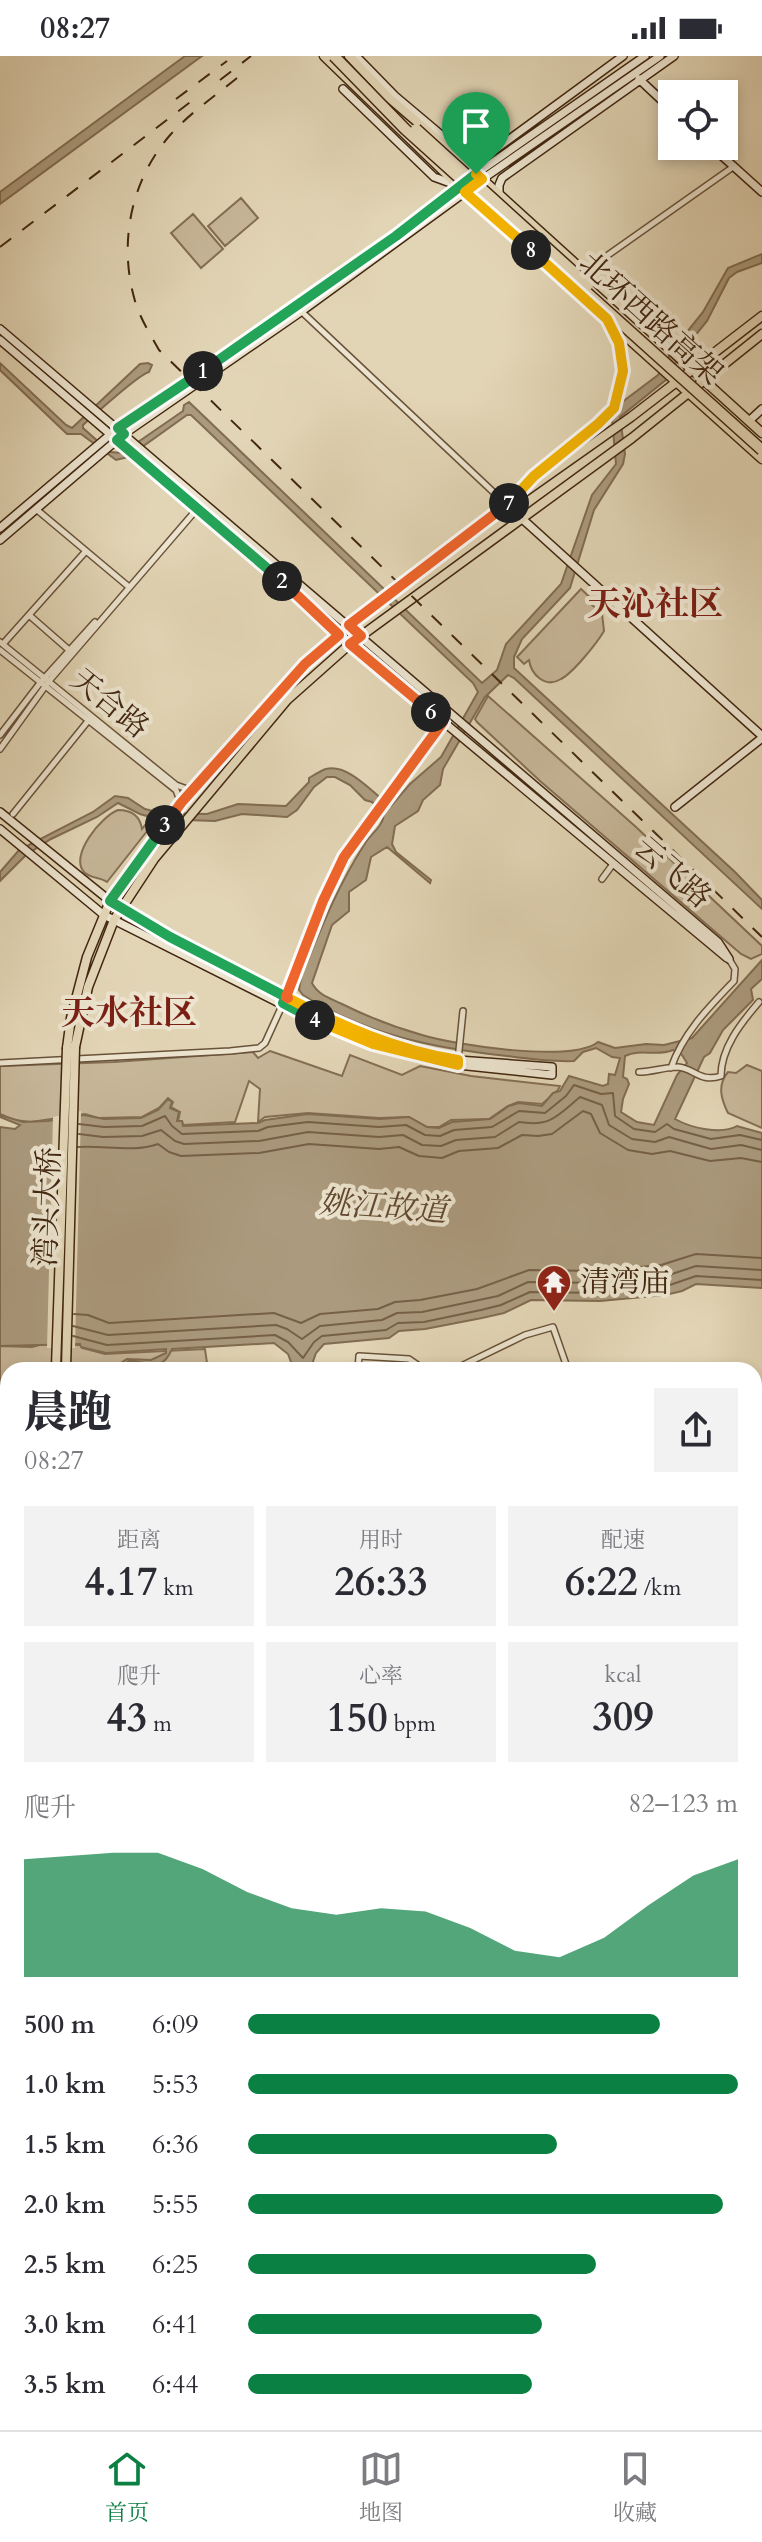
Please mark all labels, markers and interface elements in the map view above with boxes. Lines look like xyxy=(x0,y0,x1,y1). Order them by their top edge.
text: 08:27 xyxy=(40,8,110,49)
map controls xyxy=(658,80,738,160)
button: locate xyxy=(658,80,738,160)
pin xyxy=(442,92,510,174)
icon: arrive xyxy=(454,104,498,148)
pin: 8 xyxy=(511,230,551,270)
text: 8 xyxy=(525,235,537,265)
street label: 北环西路高架 xyxy=(570,243,731,394)
pin: 1 xyxy=(183,351,223,391)
text: 1 xyxy=(197,356,209,386)
pin: 7 xyxy=(489,483,529,523)
text: 7 xyxy=(503,488,515,518)
pin: 2 xyxy=(262,561,302,601)
text: 2 xyxy=(276,566,288,596)
district label: 天沁社区 xyxy=(587,581,723,627)
street label: 天合路 xyxy=(62,659,158,748)
pin: 6 xyxy=(411,692,451,732)
text: 6 xyxy=(425,697,437,727)
pin: 3 xyxy=(145,805,185,845)
text: 3 xyxy=(159,810,171,840)
street label: 云飞路 xyxy=(625,827,720,917)
district label: 天水社区 xyxy=(61,990,197,1036)
pin: 4 xyxy=(295,1000,335,1040)
text: 4 xyxy=(309,1005,321,1035)
street label: 湾头大桥 xyxy=(25,1146,70,1268)
water label: 姚江故道 xyxy=(318,1181,452,1234)
place label: 清湾庙 xyxy=(580,1262,670,1303)
temple icon: 清湾庙 xyxy=(535,1263,573,1313)
text: 晨跑 xyxy=(24,1383,112,1443)
button: share xyxy=(654,1388,738,1472)
text: 08:27 xyxy=(24,1443,84,1478)
text: 距离 xyxy=(117,1525,161,1555)
text: 用时 xyxy=(359,1525,403,1555)
text: 配速 xyxy=(601,1525,645,1555)
text: 4.17 xyxy=(84,1555,157,1610)
text: 26:33 xyxy=(334,1555,428,1610)
text: 6:22 xyxy=(565,1555,638,1610)
text: km xyxy=(157,1573,194,1603)
text: /km xyxy=(638,1573,681,1603)
text: kcal xyxy=(605,1660,641,1690)
text: 爬升 xyxy=(117,1661,161,1691)
text: 心率 xyxy=(359,1661,403,1691)
text: 309 xyxy=(592,1690,654,1745)
text: 43 xyxy=(106,1691,147,1746)
text: 150 xyxy=(326,1691,388,1746)
text: m xyxy=(147,1709,172,1739)
text: bpm xyxy=(388,1709,436,1739)
text: 82–123 m xyxy=(628,1786,738,1821)
text: 爬升 xyxy=(24,1790,76,1825)
text: 500 m xyxy=(24,2007,95,2042)
text: 6:09 xyxy=(152,2007,199,2042)
text: 1.0 km xyxy=(24,2067,105,2102)
text: 5:53 xyxy=(152,2067,199,2102)
text: 1.5 km xyxy=(24,2127,105,2162)
text: 6:36 xyxy=(152,2127,199,2162)
text: 2.0 km xyxy=(24,2187,105,2222)
text: 5:55 xyxy=(152,2187,199,2222)
text: 2.5 km xyxy=(24,2247,105,2282)
text: 6:25 xyxy=(152,2247,199,2282)
text: 3.0 km xyxy=(24,2307,105,2342)
text: 6:41 xyxy=(152,2307,199,2342)
text: 3.5 km xyxy=(24,2367,105,2402)
text: 6:44 xyxy=(152,2367,199,2402)
tab: 首页 xyxy=(105,2447,149,2528)
tab: 地图 xyxy=(359,2447,403,2528)
tab: 收藏 xyxy=(613,2447,657,2528)

